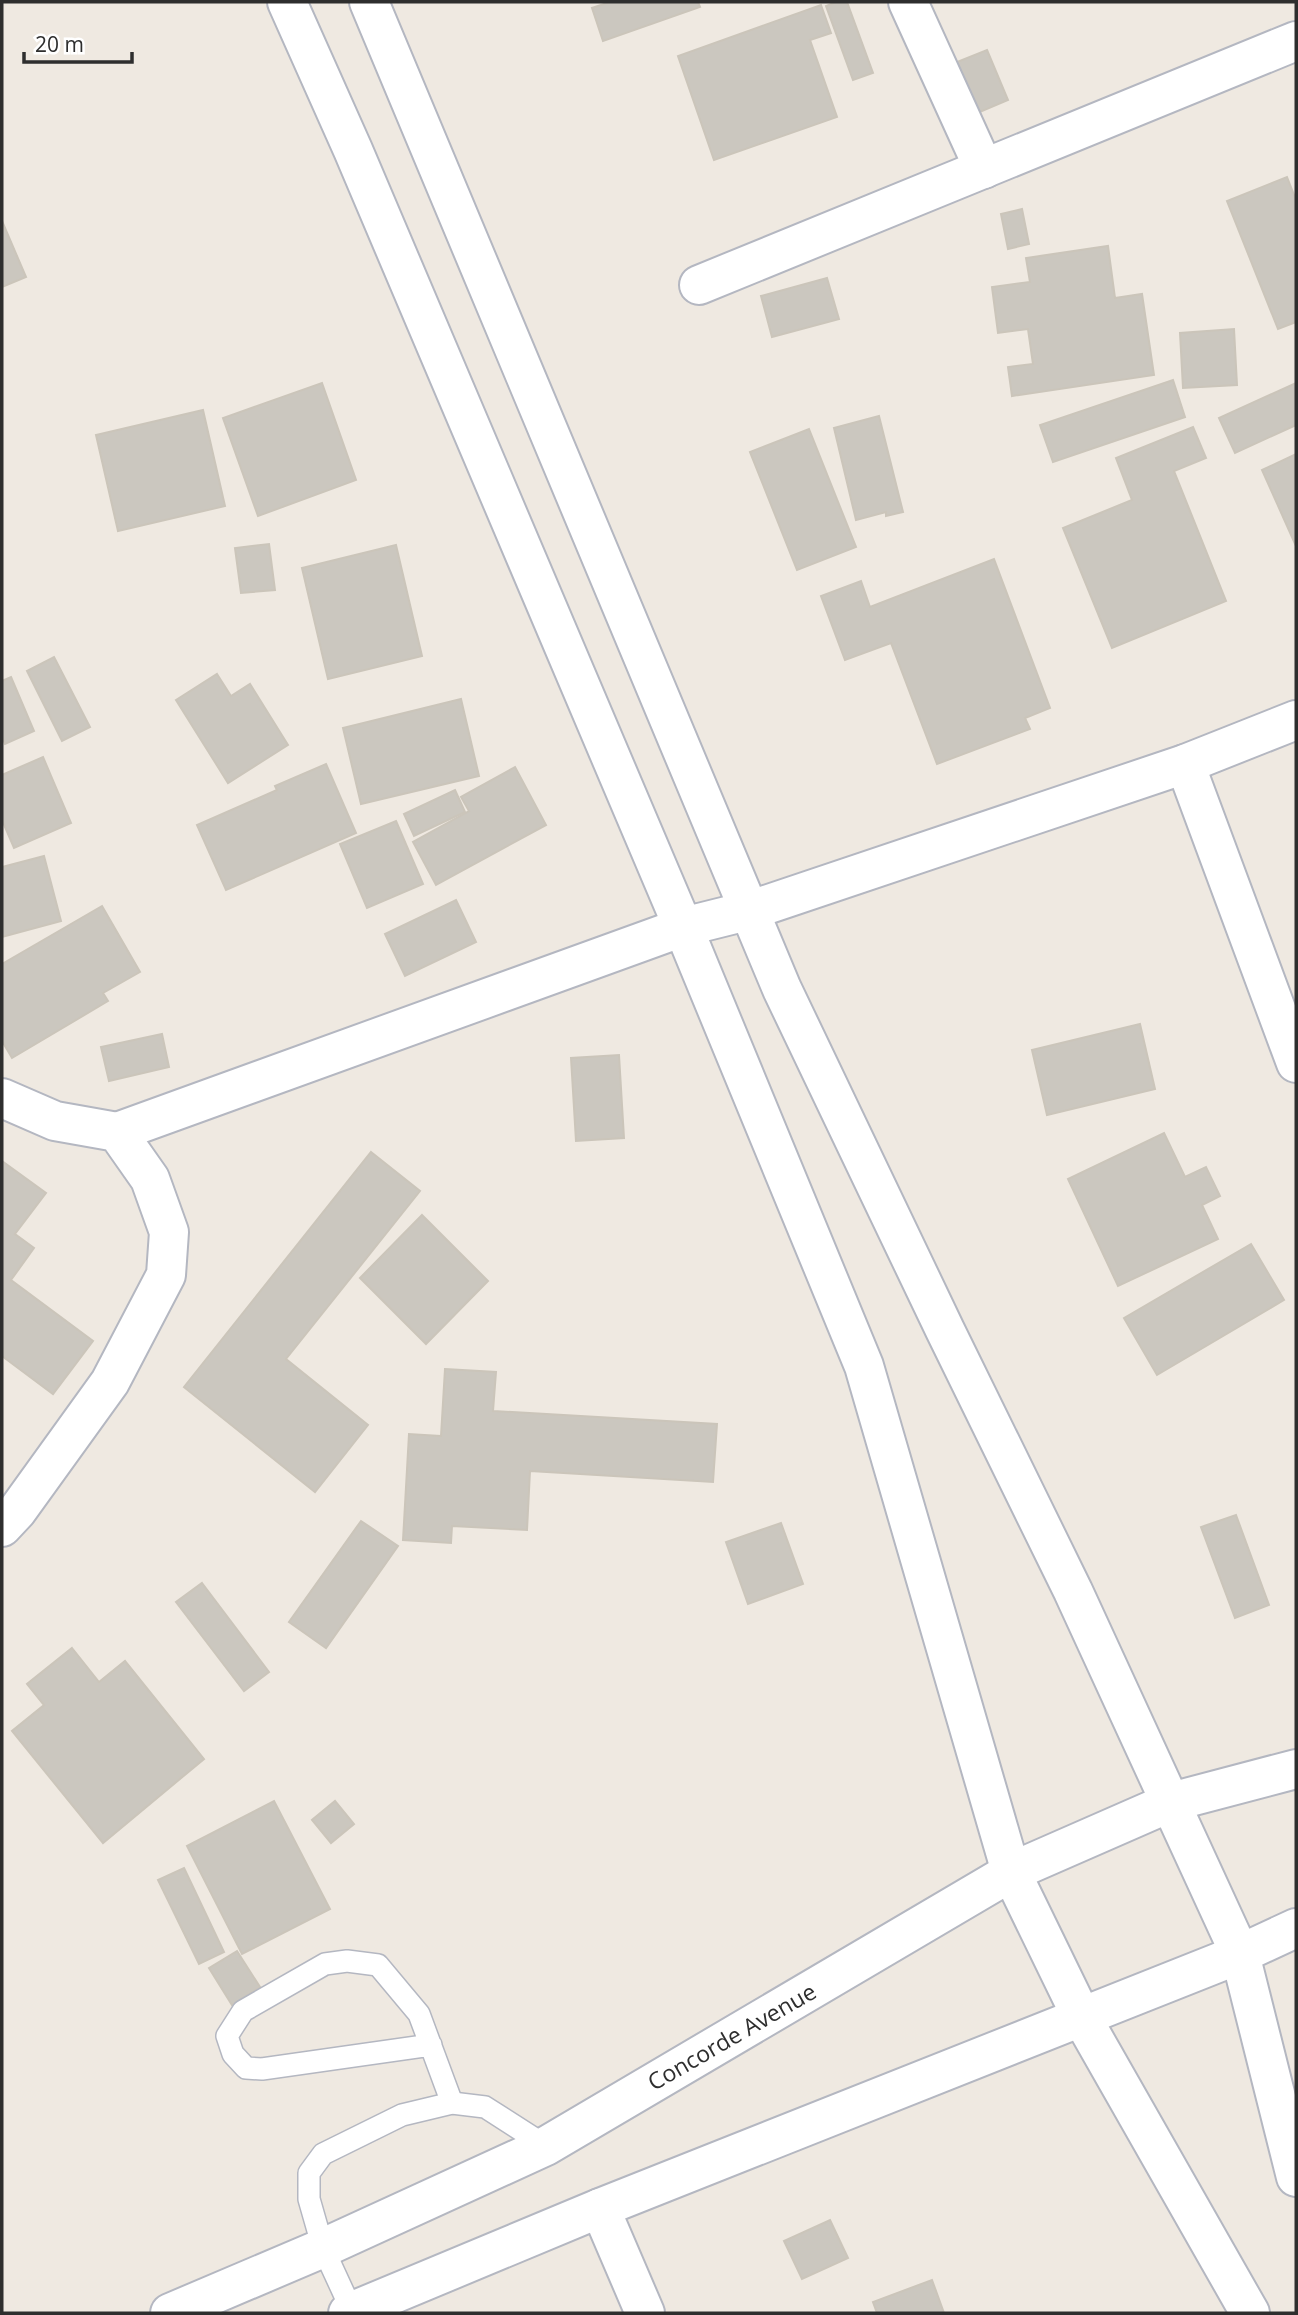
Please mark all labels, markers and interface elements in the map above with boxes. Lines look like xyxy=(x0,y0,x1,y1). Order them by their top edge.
scale bar xyxy=(24,21,133,65)
text: 20 m xyxy=(35,30,84,58)
street label: Concorde Avenue xyxy=(641,1975,822,2097)

